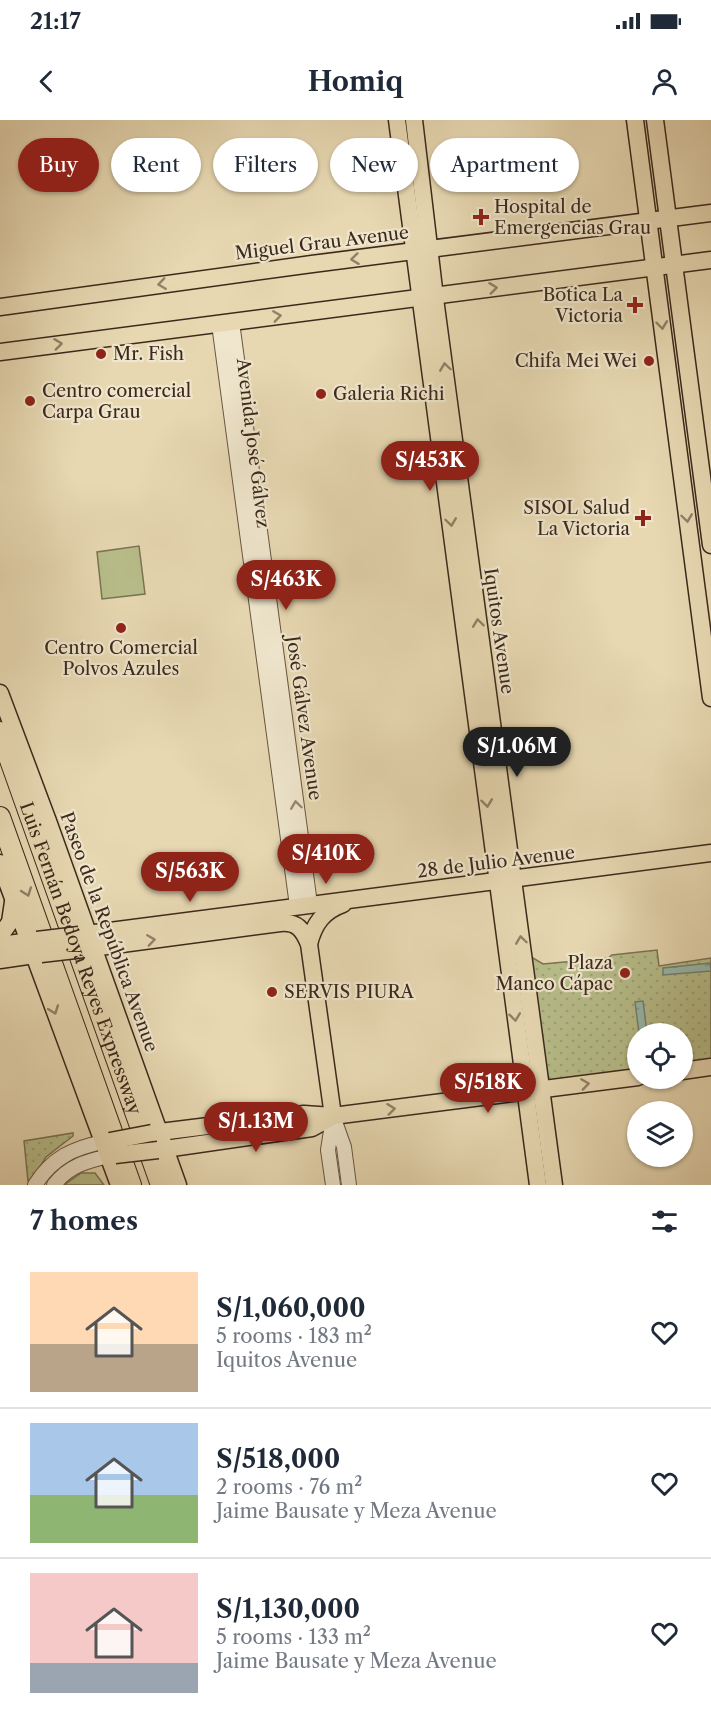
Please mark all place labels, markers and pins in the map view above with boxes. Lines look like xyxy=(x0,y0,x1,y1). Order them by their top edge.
place label: Hospital de Emergencias Grau xyxy=(494,196,651,239)
marker: Hospital de Emergencias Grau xyxy=(472,208,490,226)
place label: Botica La Victoria xyxy=(543,284,624,327)
marker: Botica La Victoria xyxy=(628,298,642,312)
place label: Mr. Fish xyxy=(113,343,184,365)
marker: Mr. Fish xyxy=(94,347,108,361)
place label: Chifa Mei Wei xyxy=(515,350,638,372)
marker: Chifa Mei Wei xyxy=(642,354,656,368)
place label: Centro comercial Carpa Grau xyxy=(42,380,191,423)
place label: Galeria Richi xyxy=(333,383,445,405)
marker: Galeria Richi xyxy=(314,387,328,401)
marker: Centro comercial Carpa Grau xyxy=(23,394,37,408)
pin: S/453K xyxy=(381,441,479,492)
place label: SISOL Salud La Victoria xyxy=(523,497,631,540)
marker: SISOL Salud La Victoria xyxy=(634,509,652,527)
pin: S/463K xyxy=(237,560,335,611)
marker: Centro Comercial Polvos Azules xyxy=(114,621,128,635)
place label: Centro Comercial Polvos Azules xyxy=(44,637,198,680)
pin: S/1.06M xyxy=(462,727,572,778)
pin: S/410K xyxy=(277,834,375,885)
pin: S/563K xyxy=(141,852,239,903)
place label: Plaza Manco Cápac xyxy=(496,952,613,995)
marker: Plaza Manco Cápac xyxy=(618,966,632,980)
place label: SERVIS PIURA xyxy=(284,981,415,1003)
marker: SERVIS PIURA xyxy=(265,985,279,999)
pin: S/518K xyxy=(439,1063,537,1114)
pin: S/1.13M xyxy=(201,1102,311,1153)

